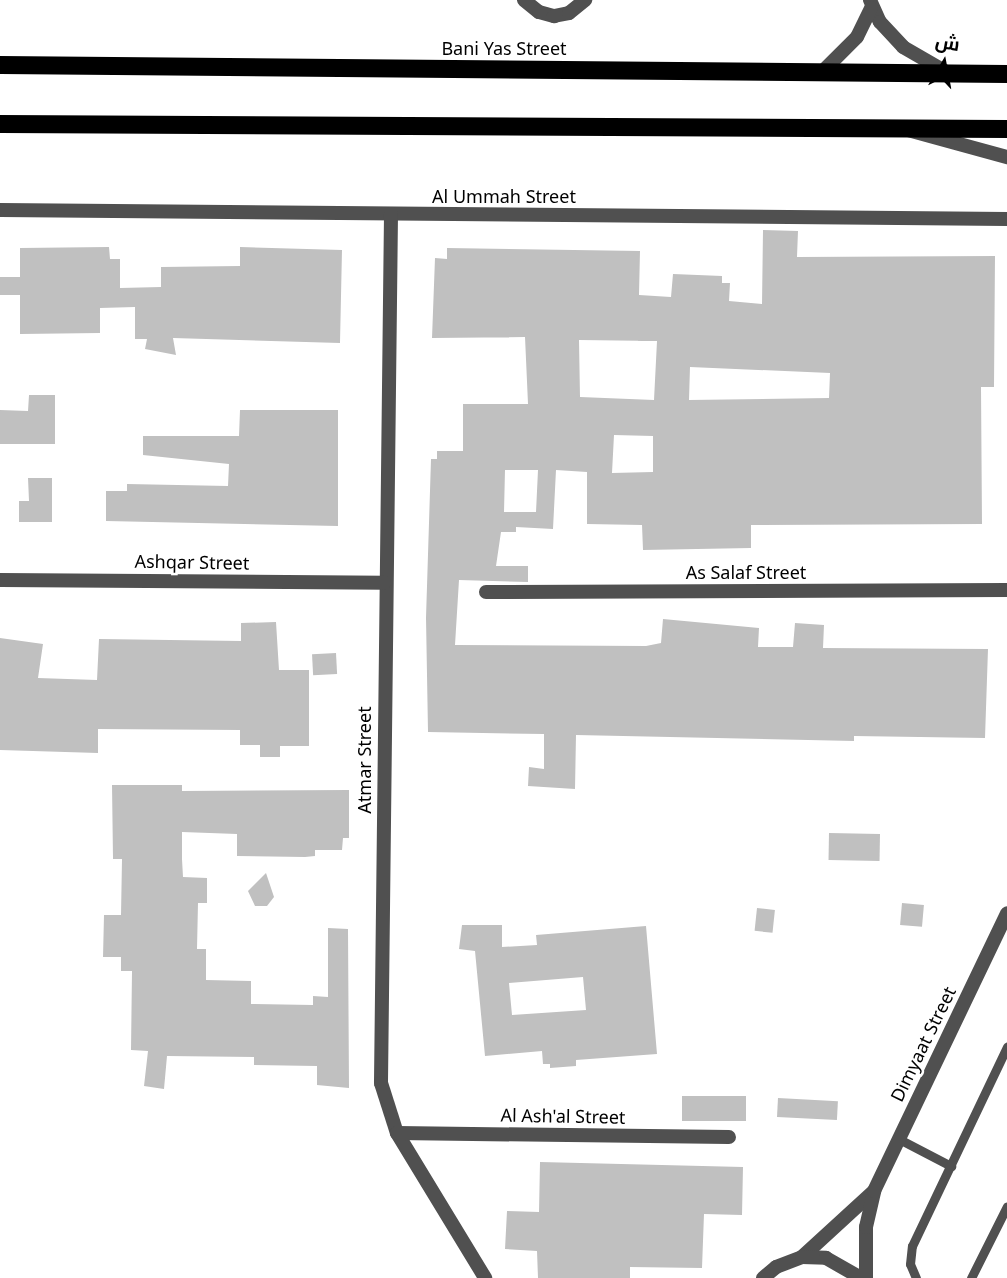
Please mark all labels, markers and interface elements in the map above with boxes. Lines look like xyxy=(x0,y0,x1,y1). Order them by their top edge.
text: ش xyxy=(933,27,962,57)
north arrow xyxy=(909,28,979,98)
street label: Bani Yas Street xyxy=(441,37,567,59)
street label: Al Ummah Street xyxy=(432,185,576,207)
street label: Ashqar Street xyxy=(134,550,250,574)
street label: As Salaf Street xyxy=(686,561,806,583)
street label: Atmar Street xyxy=(353,706,375,814)
street label: Dimyaat Street xyxy=(886,983,960,1105)
street label: Al Ash'al Street xyxy=(500,1104,626,1128)

